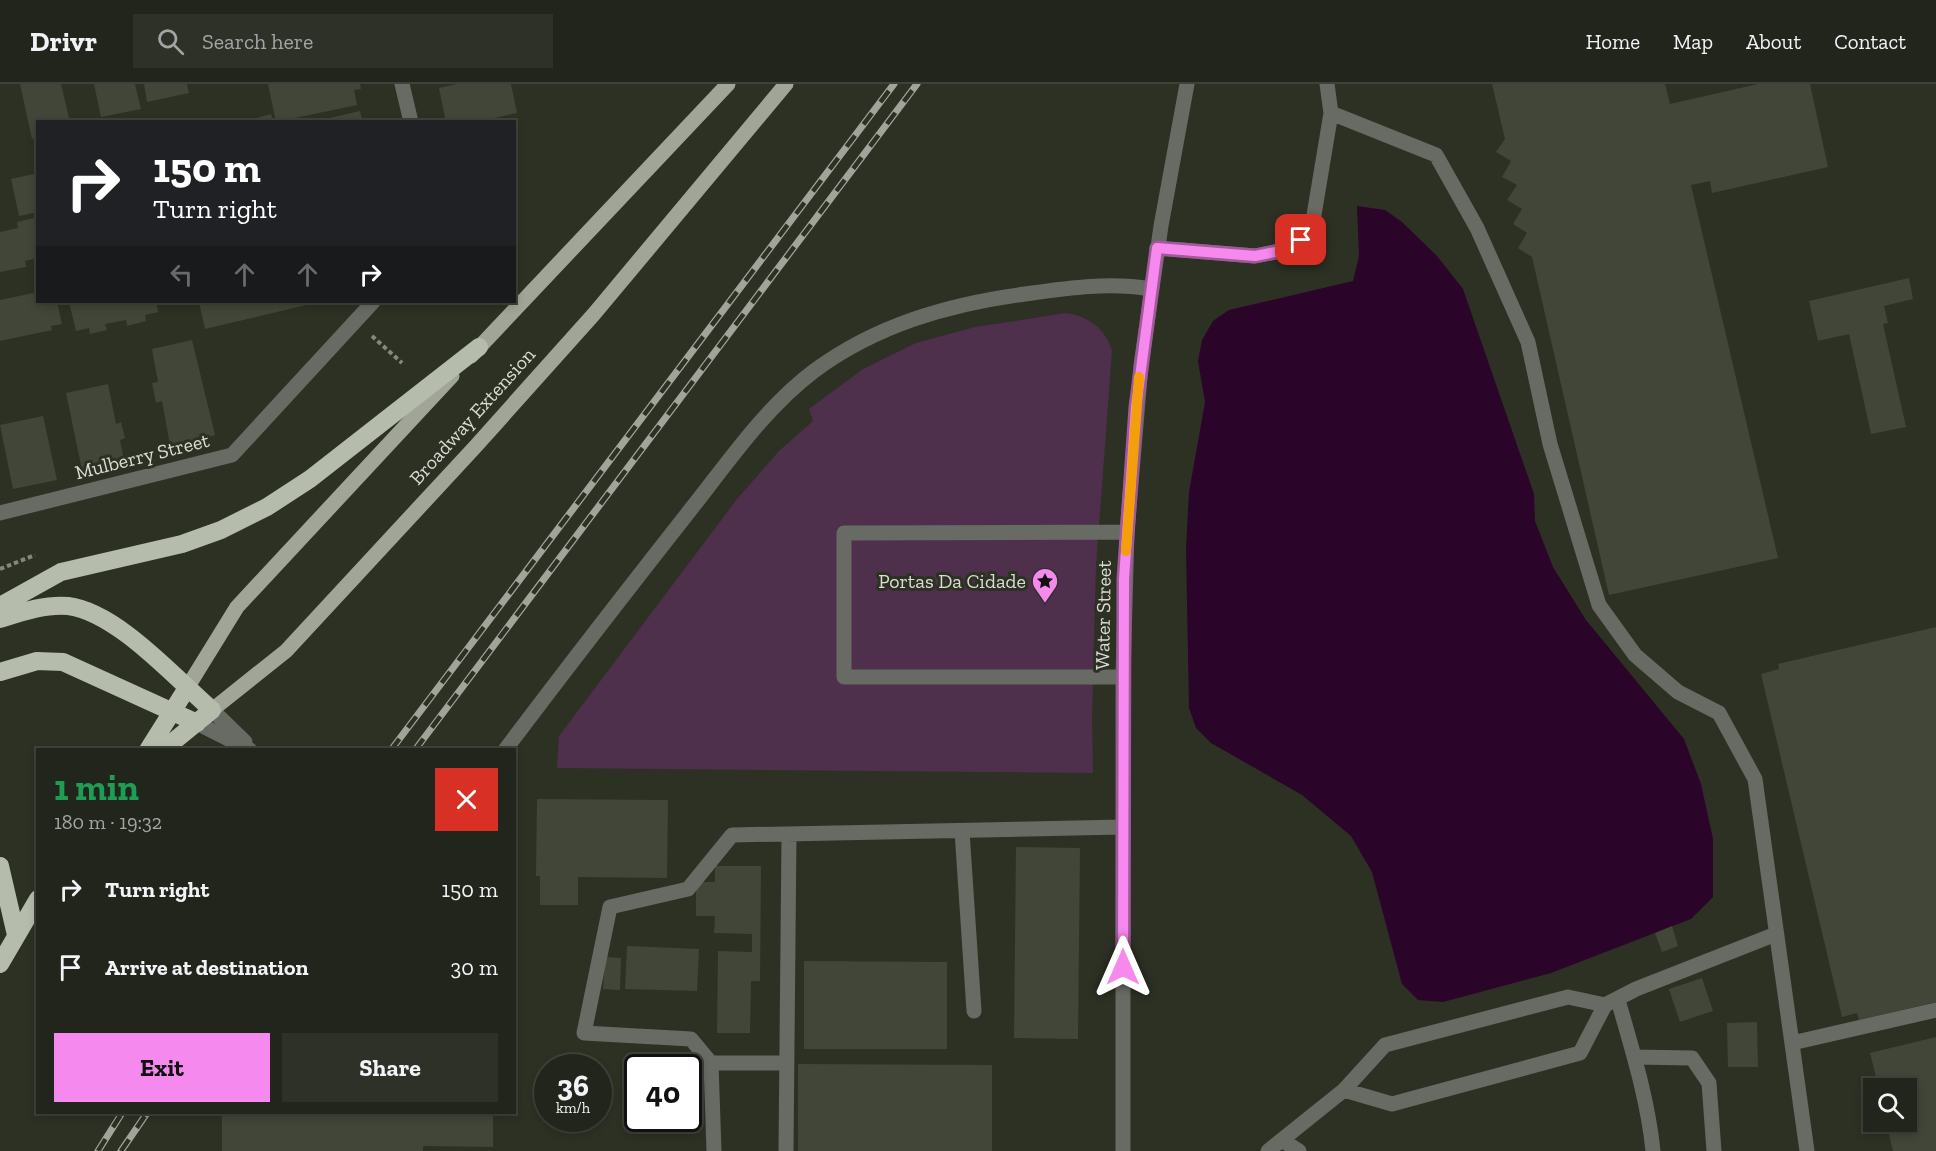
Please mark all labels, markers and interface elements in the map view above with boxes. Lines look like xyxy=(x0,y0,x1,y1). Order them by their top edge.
search box xyxy=(133,14,553,68)
text: Drivr xyxy=(30,25,97,58)
icon: search xyxy=(154,25,187,58)
text: Search here xyxy=(202,28,313,55)
text: Home xyxy=(1586,29,1640,54)
text: Map xyxy=(1673,29,1713,54)
text: About xyxy=(1746,29,1801,54)
text: Contact xyxy=(1834,29,1906,54)
text: 150 m xyxy=(153,142,261,193)
icon: right xyxy=(54,144,132,222)
text: Turn right xyxy=(153,193,277,225)
pin xyxy=(1275,214,1326,265)
icon: arrive xyxy=(1284,223,1317,256)
icon: left xyxy=(165,258,198,291)
icon: ahead xyxy=(228,258,261,291)
icon: ahead xyxy=(291,258,324,291)
icon: right xyxy=(354,258,387,291)
street label: Broadway Extension xyxy=(404,342,540,490)
street label: Mulberry Street xyxy=(72,428,212,484)
street label: Water Street xyxy=(1090,559,1116,670)
place icon: Portas Da Cidade xyxy=(1030,566,1060,604)
place label: Portas Da Cidade xyxy=(878,569,1026,593)
text: 1 min xyxy=(54,766,139,809)
button: close xyxy=(435,768,498,831)
text: 180 m · 19:32 xyxy=(54,810,162,834)
icon: right xyxy=(54,873,87,906)
text: Turn right xyxy=(105,876,209,903)
text: 150 m xyxy=(442,876,498,903)
position arrow xyxy=(1091,935,1155,999)
icon: arrive xyxy=(54,951,87,984)
text: Arrive at destination xyxy=(105,954,308,981)
text: 30 m xyxy=(451,954,498,981)
button: Exit xyxy=(54,1033,270,1102)
button: Share xyxy=(282,1033,498,1102)
speed limit sign: 40 xyxy=(624,1054,702,1132)
text: 36 xyxy=(557,1068,589,1104)
map controls xyxy=(1863,1078,1917,1132)
button: search xyxy=(1863,1078,1917,1132)
text: km/h xyxy=(556,1099,590,1117)

